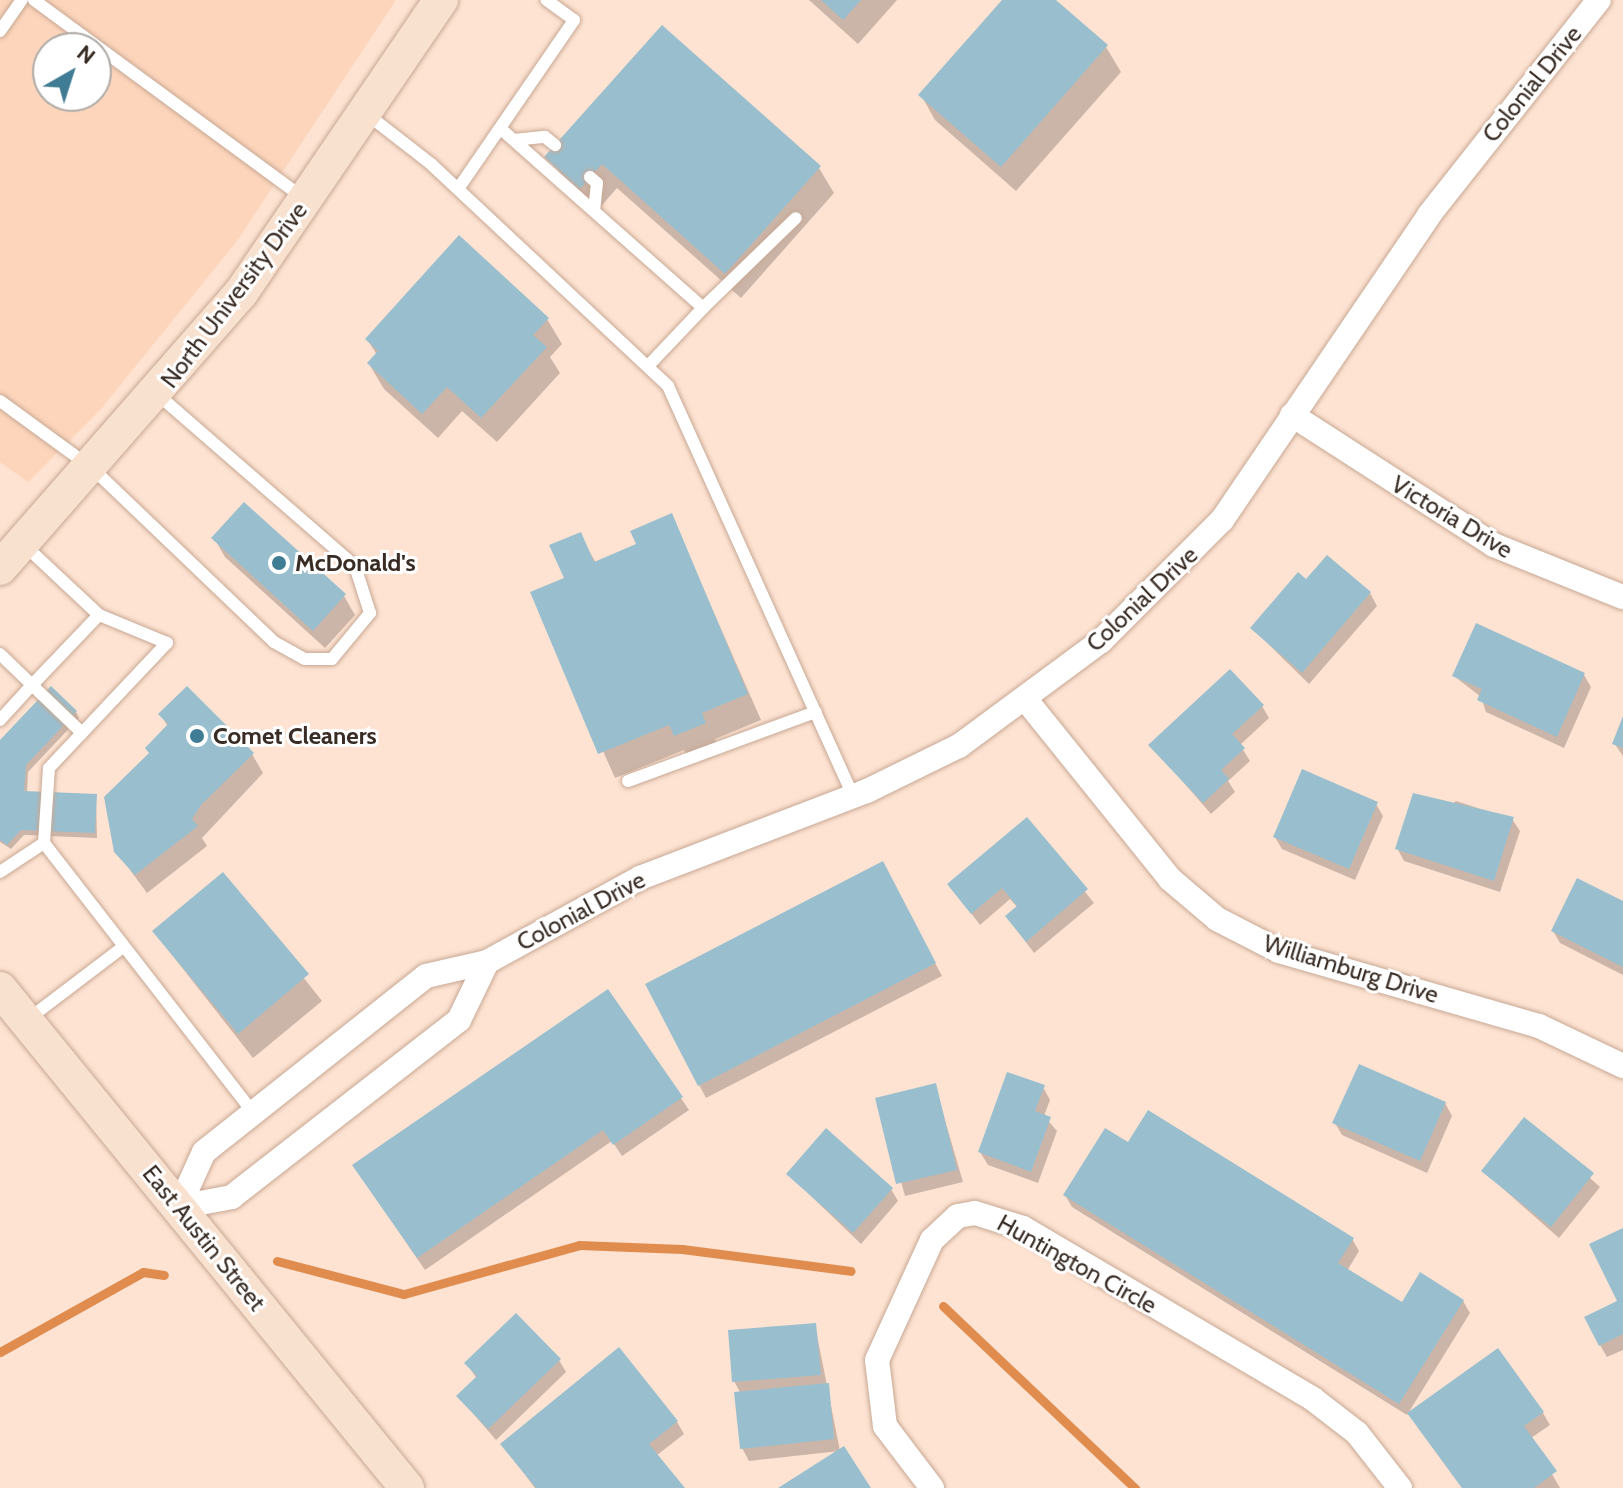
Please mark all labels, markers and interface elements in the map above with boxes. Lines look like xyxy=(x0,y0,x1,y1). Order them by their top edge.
street label: Colonial Drive xyxy=(1476,20,1588,148)
north arrow xyxy=(32,32,112,112)
text: N xyxy=(72,39,101,70)
street label: North University Drive xyxy=(155,196,313,394)
street label: Victoria Drive xyxy=(1386,470,1518,564)
street label: Colonial Drive xyxy=(1081,540,1203,658)
place label: McDonald's xyxy=(295,549,416,577)
marker: McDonald's xyxy=(270,554,288,572)
place label: Comet Cleaners xyxy=(213,722,377,750)
marker: Comet Cleaners xyxy=(188,727,206,745)
street label: Colonial Drive xyxy=(512,865,650,957)
street label: Williamburg Drive xyxy=(1260,929,1442,1009)
street label: East Austin Street xyxy=(137,1159,271,1317)
street label: Huntington Circle xyxy=(992,1208,1162,1320)

